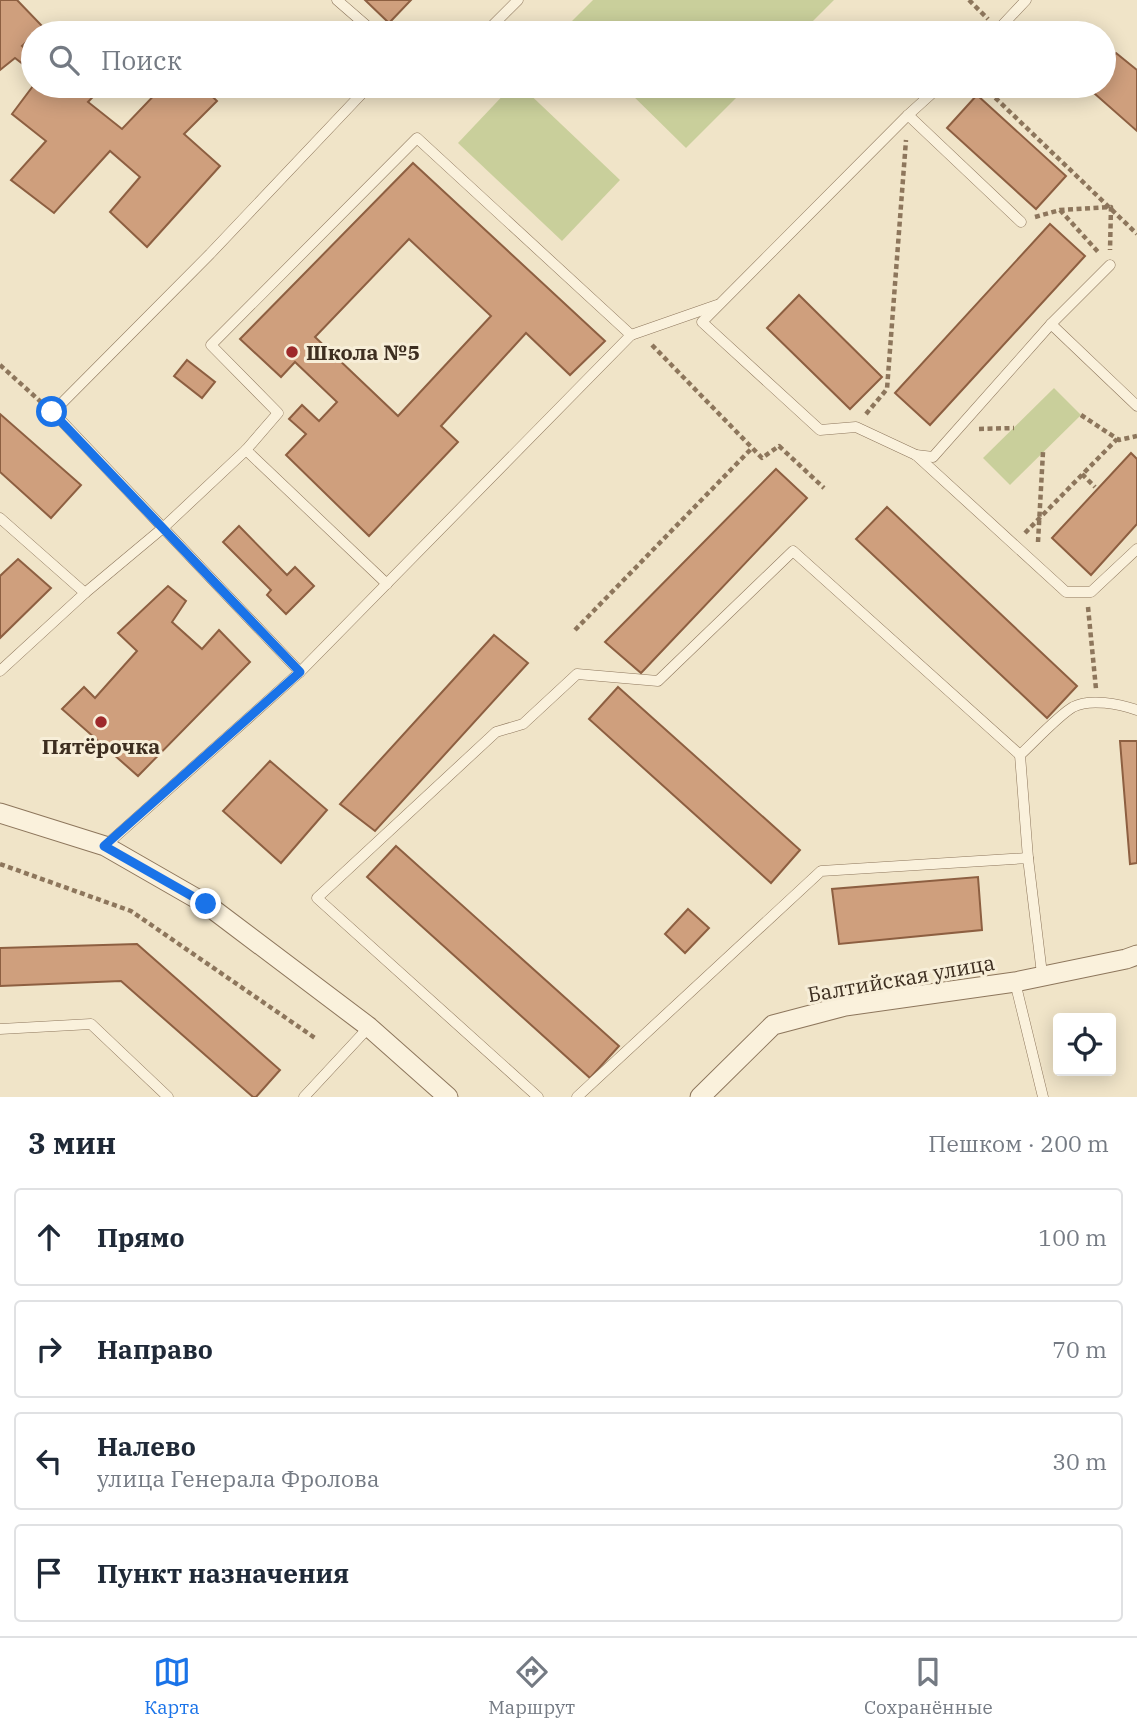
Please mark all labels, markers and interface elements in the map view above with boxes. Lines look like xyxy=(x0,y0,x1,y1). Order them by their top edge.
search box xyxy=(21,21,1116,98)
icon: search xyxy=(45,41,83,79)
text: Поиск xyxy=(101,43,182,77)
place label: Школа №5 xyxy=(306,338,420,366)
marker: Школа №5 xyxy=(284,344,300,360)
route start xyxy=(36,396,67,427)
marker: Пятёрочка xyxy=(93,714,109,730)
place label: Пятёрочка xyxy=(42,732,160,760)
route end xyxy=(190,888,221,919)
street label: Балтийская улица xyxy=(805,948,997,1008)
map controls xyxy=(1053,1013,1116,1076)
button: locate xyxy=(1053,1013,1116,1076)
text: 3 мин xyxy=(28,1123,116,1162)
text: Пешком · 200 m xyxy=(928,1128,1109,1158)
icon: ahead xyxy=(30,1218,68,1256)
text: Прямо xyxy=(97,1220,185,1254)
text: 100 m xyxy=(1038,1222,1107,1252)
icon: right xyxy=(30,1330,68,1368)
text: Направо xyxy=(97,1332,213,1366)
text: 70 m xyxy=(1052,1334,1107,1364)
text: Налево xyxy=(97,1429,196,1463)
icon: left xyxy=(30,1442,68,1480)
text: 30 m xyxy=(1052,1446,1107,1476)
text: улица Генерала Фролова xyxy=(97,1463,380,1493)
icon: arrive xyxy=(30,1554,68,1592)
text: Пункт назначения xyxy=(97,1556,349,1590)
tab: Карта xyxy=(144,1653,200,1719)
tab: Маршрут xyxy=(488,1653,575,1719)
tab: Сохранённые xyxy=(864,1653,993,1719)

